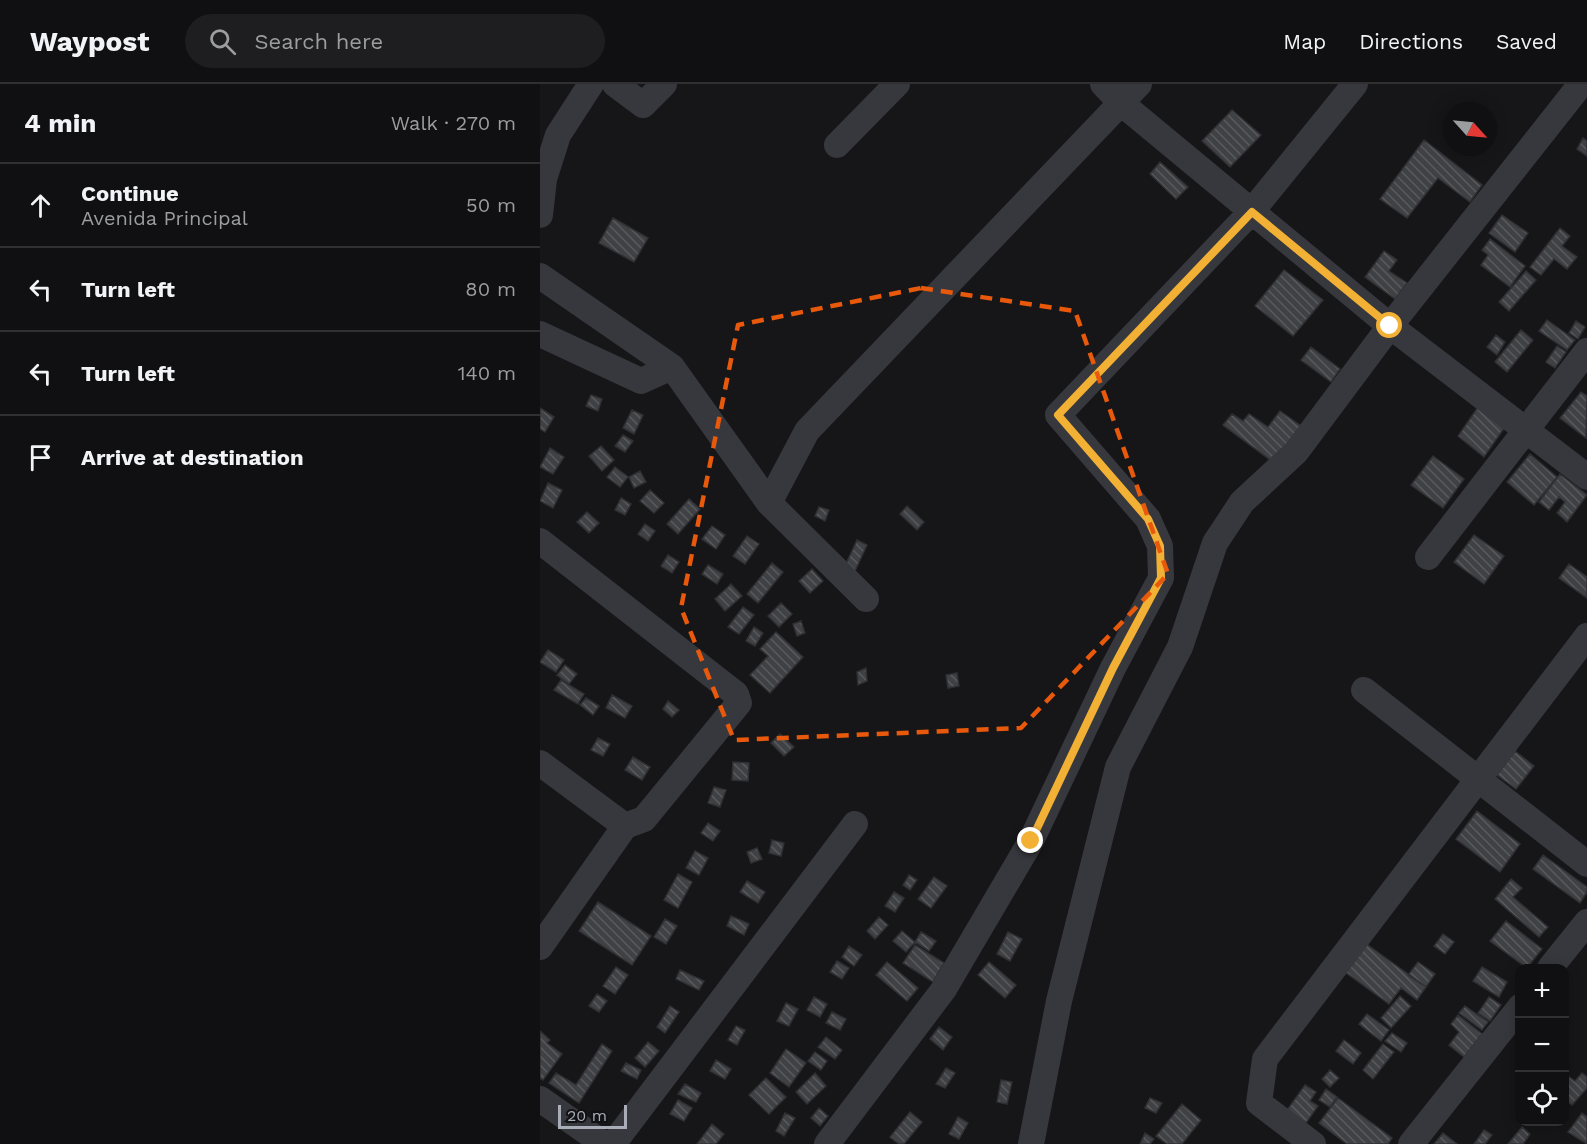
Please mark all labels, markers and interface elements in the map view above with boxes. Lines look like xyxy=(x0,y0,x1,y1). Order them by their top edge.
search box xyxy=(185,14,605,68)
text: Waypost xyxy=(30,25,149,58)
icon: search xyxy=(206,25,239,58)
text: Search here xyxy=(254,29,383,54)
text: Map xyxy=(1283,29,1326,54)
text: Directions xyxy=(1359,29,1463,54)
text: Saved xyxy=(1496,29,1557,54)
north arrow xyxy=(1443,102,1497,156)
text: 4 min xyxy=(24,108,96,138)
text: Walk · 270 m xyxy=(391,111,516,135)
text: Continue xyxy=(81,181,179,206)
icon: ahead xyxy=(24,189,57,222)
text: 50 m xyxy=(466,193,516,217)
text: Avenida Principal xyxy=(81,206,248,230)
icon: left xyxy=(24,273,57,306)
text: Turn left xyxy=(81,277,175,302)
text: 80 m xyxy=(465,277,516,301)
route start xyxy=(1376,312,1402,338)
icon: left xyxy=(24,357,57,390)
text: Turn left xyxy=(81,361,175,386)
text: 140 m xyxy=(458,361,516,385)
icon: arrive xyxy=(24,441,57,474)
text: Arrive at destination xyxy=(81,445,304,470)
route end xyxy=(1017,827,1043,853)
map controls xyxy=(1515,964,1569,1126)
button: + xyxy=(1515,964,1569,1018)
button: − xyxy=(1515,1018,1569,1072)
button: locate xyxy=(1515,1072,1569,1126)
scale bar xyxy=(558,1102,627,1130)
text: 20 m xyxy=(567,1106,607,1125)

